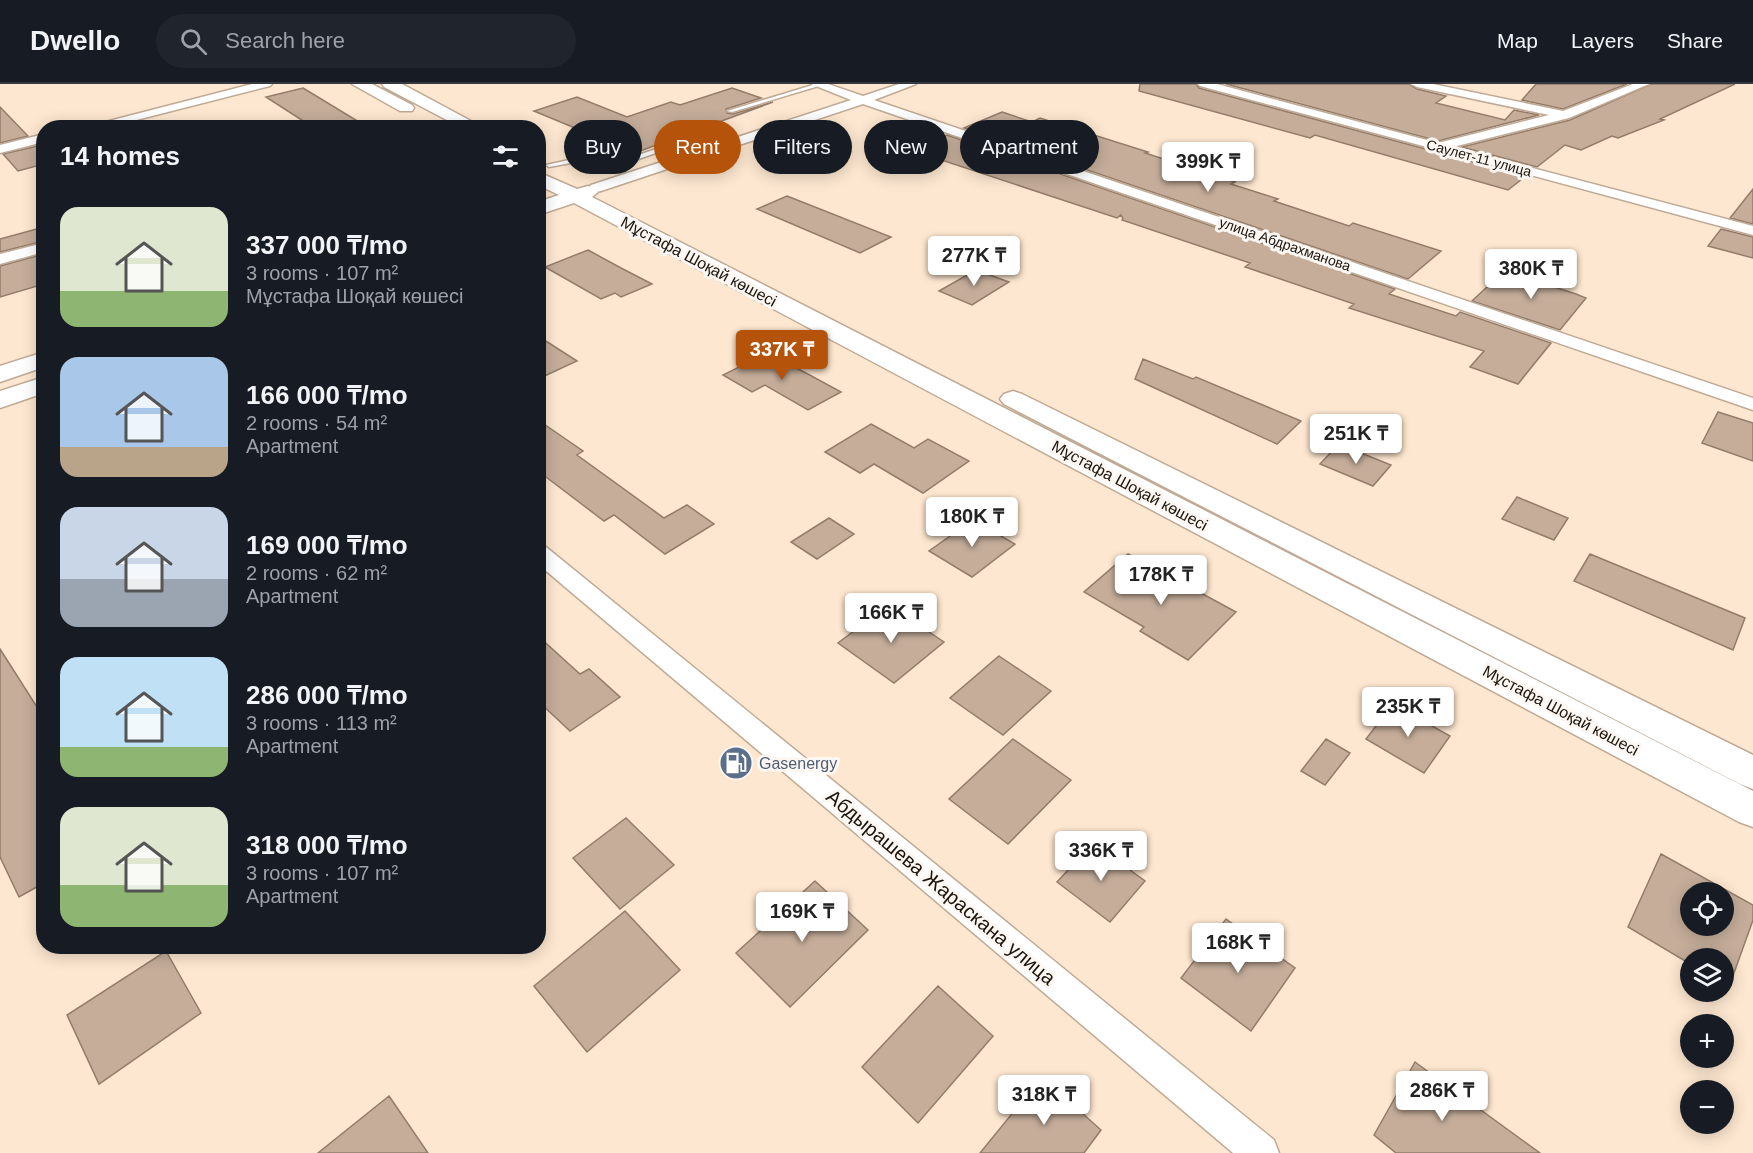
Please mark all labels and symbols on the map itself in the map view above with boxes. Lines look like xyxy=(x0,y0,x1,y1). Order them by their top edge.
street label: Саулет-11 улица xyxy=(1425,136,1533,180)
pin: 399K ₸ xyxy=(1159,142,1257,193)
street label: Мұстафа Шоқай көшесі xyxy=(618,213,780,310)
street label: улица Абдрахманова xyxy=(1217,214,1353,274)
pin: 277K ₸ xyxy=(925,236,1023,287)
pin: 380K ₸ xyxy=(1482,249,1580,300)
pin: 337K ₸ xyxy=(733,330,831,381)
pin: 251K ₸ xyxy=(1307,414,1405,465)
street label: Мұстафа Шоқай көшесі xyxy=(1049,437,1211,534)
pin: 180K ₸ xyxy=(923,497,1021,548)
pin: 178K ₸ xyxy=(1112,555,1210,606)
pin: 166K ₸ xyxy=(842,593,940,644)
street label: Мұстафа Шоқай көшесі xyxy=(1480,662,1642,759)
pin: 235K ₸ xyxy=(1359,687,1457,738)
fuel station icon: Gasenergy xyxy=(718,745,754,781)
place label: Gasenergy xyxy=(759,755,837,772)
street label: Абдырашева Жараскана улица xyxy=(822,785,1060,990)
pin: 336K ₸ xyxy=(1052,831,1150,882)
pin: 169K ₸ xyxy=(753,892,851,943)
pin: 168K ₸ xyxy=(1189,923,1287,974)
pin: 286K ₸ xyxy=(1393,1071,1491,1122)
pin: 318K ₸ xyxy=(995,1075,1093,1126)

